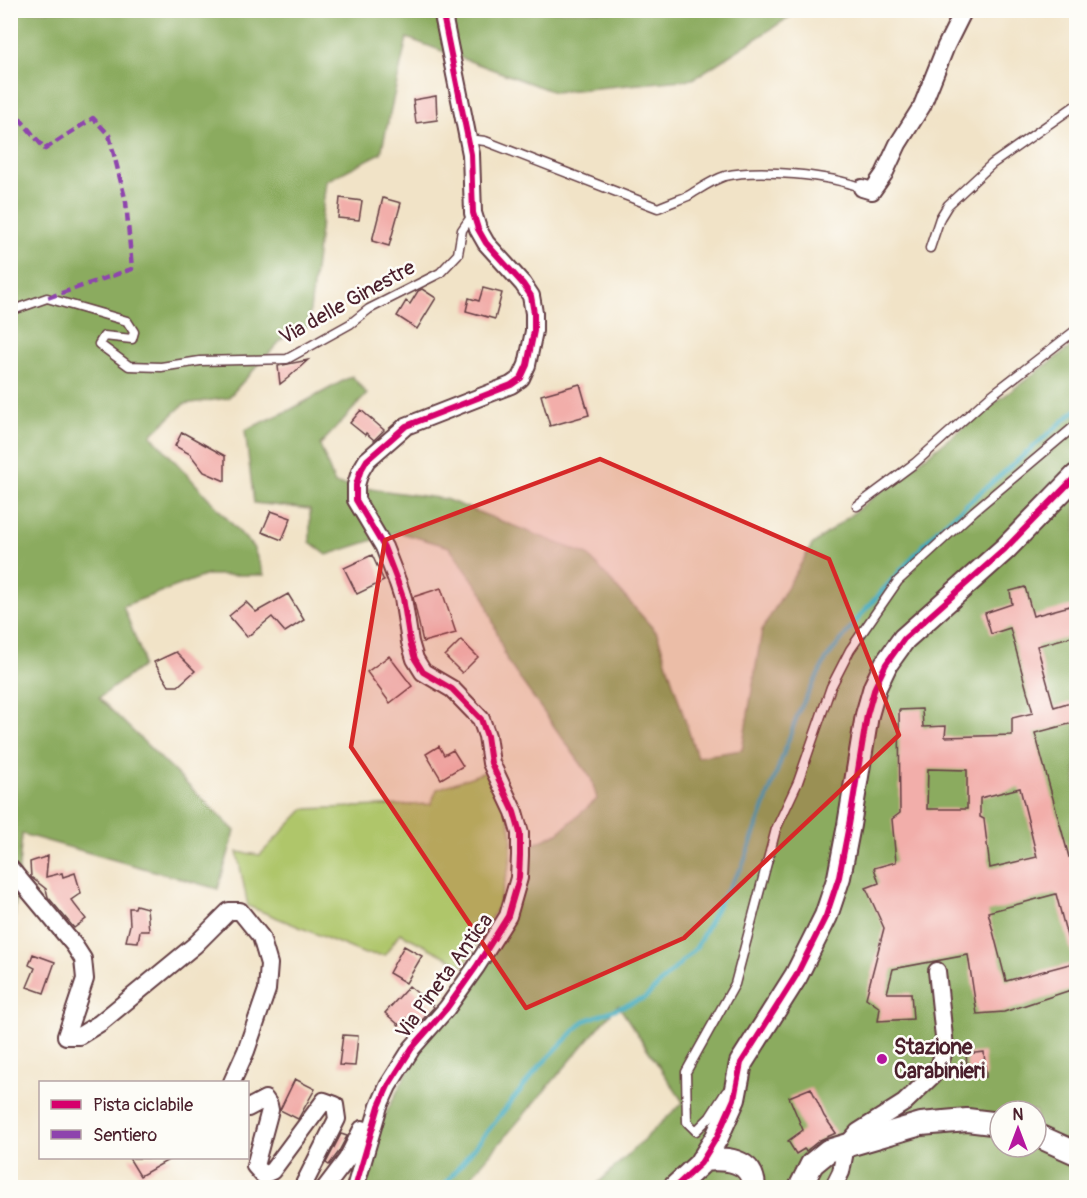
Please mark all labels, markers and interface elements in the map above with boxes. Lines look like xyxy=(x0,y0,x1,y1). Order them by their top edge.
street label: Via delle Ginestre xyxy=(274,254,421,351)
street label: Via Pineta Antica xyxy=(390,908,499,1044)
place label: Stazione Carabinieri xyxy=(894,1034,985,1085)
marker: Stazione Carabinieri xyxy=(875,1052,889,1066)
legend xyxy=(39,1081,249,1159)
text: Pista ciclabile xyxy=(93,1094,193,1117)
north arrow xyxy=(988,1099,1048,1159)
text: N xyxy=(1013,1105,1024,1125)
text: Sentiero xyxy=(93,1124,157,1147)

